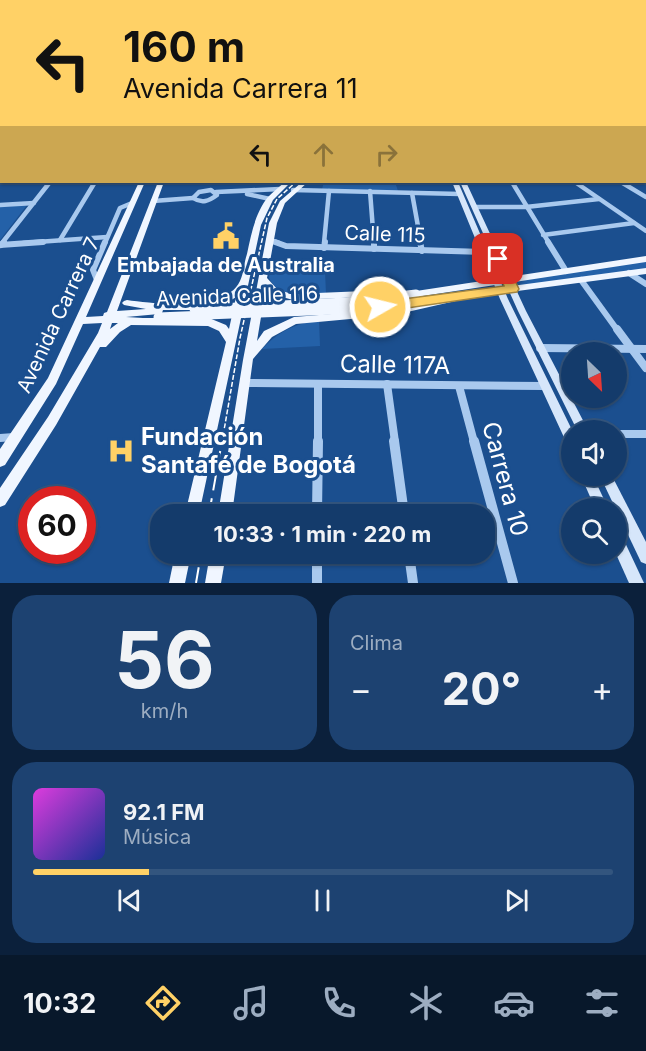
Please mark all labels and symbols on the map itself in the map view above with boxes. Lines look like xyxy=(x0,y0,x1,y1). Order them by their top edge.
public building icon: Embajada de Australia xyxy=(211,221,241,251)
street label: Calle 115 xyxy=(344,221,426,247)
street label: Avenida Carrera 7 xyxy=(11,233,105,397)
pin xyxy=(472,233,523,284)
place label: Embajada de Australia xyxy=(117,253,335,277)
position arrow xyxy=(348,275,412,339)
street label: Avenida Calle 116 xyxy=(156,281,318,311)
north arrow xyxy=(561,342,627,408)
street label: Calle 117A xyxy=(340,349,450,380)
street label: Carrera 10 xyxy=(476,419,535,539)
place label: Fundación Santafé de Bogotá xyxy=(141,422,356,479)
hospital icon: Fundación Santafé de Bogotá xyxy=(106,436,136,466)
speed limit sign: 60 xyxy=(18,486,96,564)

